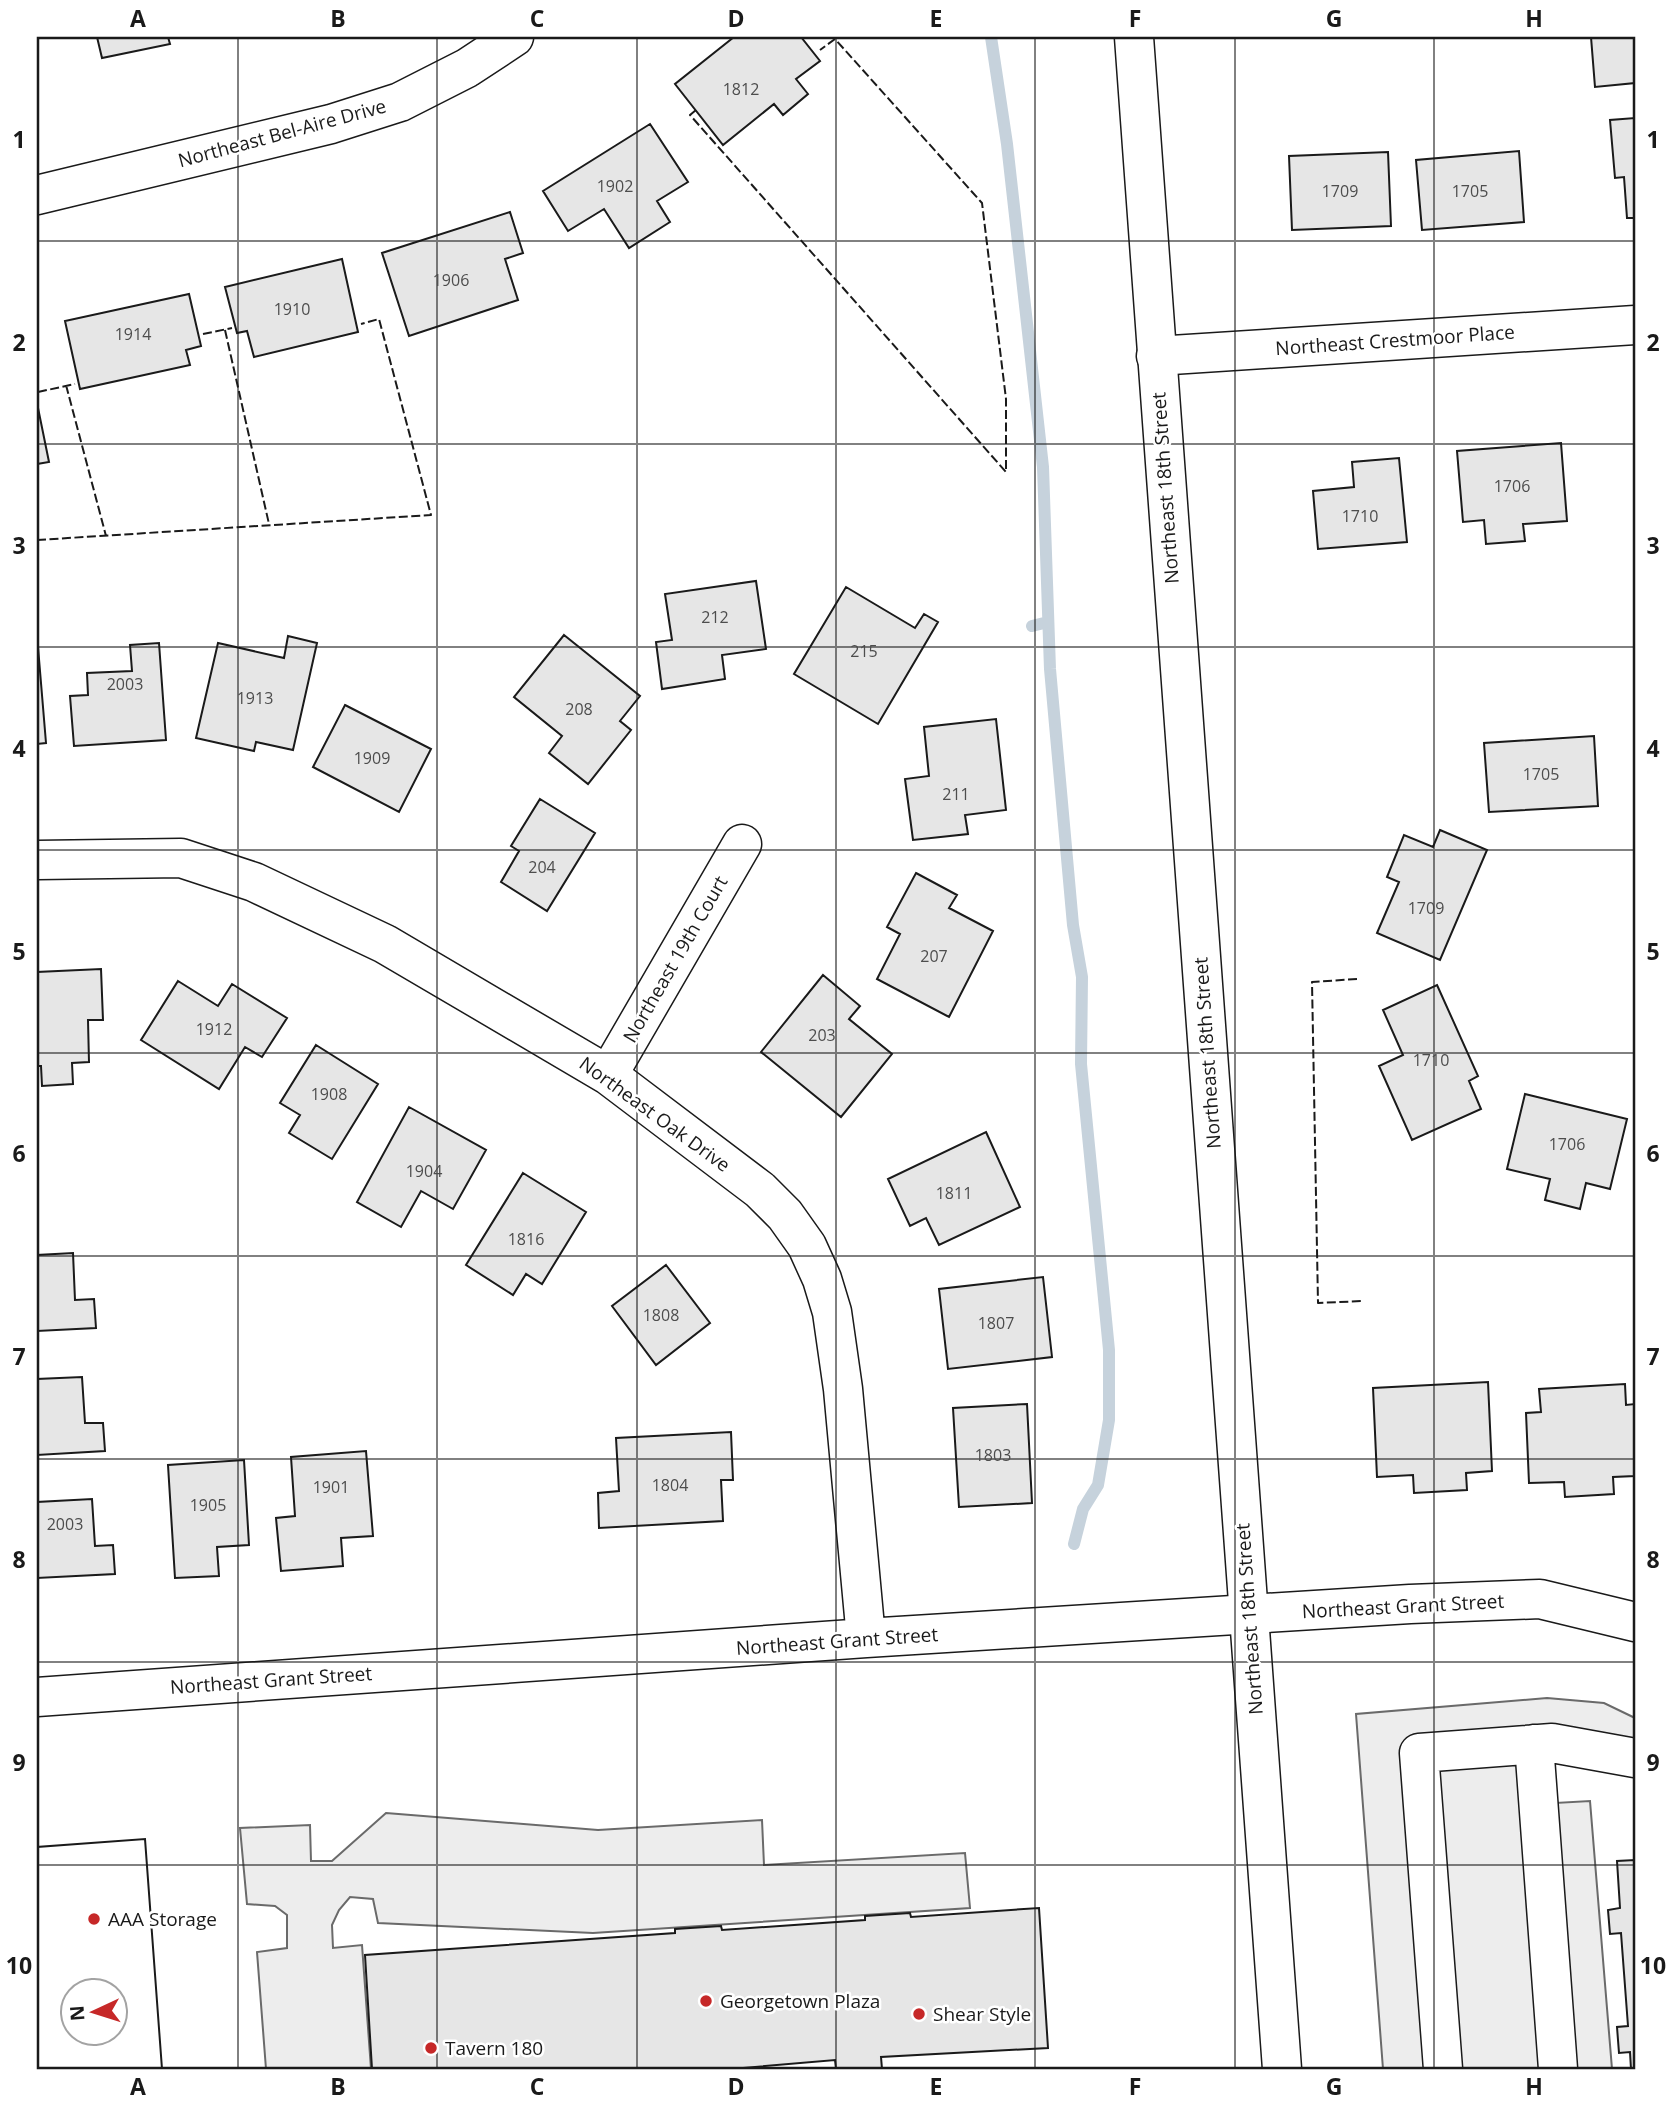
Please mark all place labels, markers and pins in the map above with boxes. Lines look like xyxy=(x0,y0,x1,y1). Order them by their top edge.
place label: AAA Storage xyxy=(108,1906,217,1932)
marker: AAA Storage xyxy=(86,1911,102,1927)
place label: Georgetown Plaza xyxy=(720,1988,880,2014)
marker: Georgetown Plaza xyxy=(698,1993,714,2009)
place label: Shear Style xyxy=(933,2001,1031,2027)
marker: Shear Style xyxy=(911,2006,927,2022)
place label: Tavern 180 xyxy=(445,2035,543,2061)
marker: Tavern 180 xyxy=(423,2040,439,2056)

